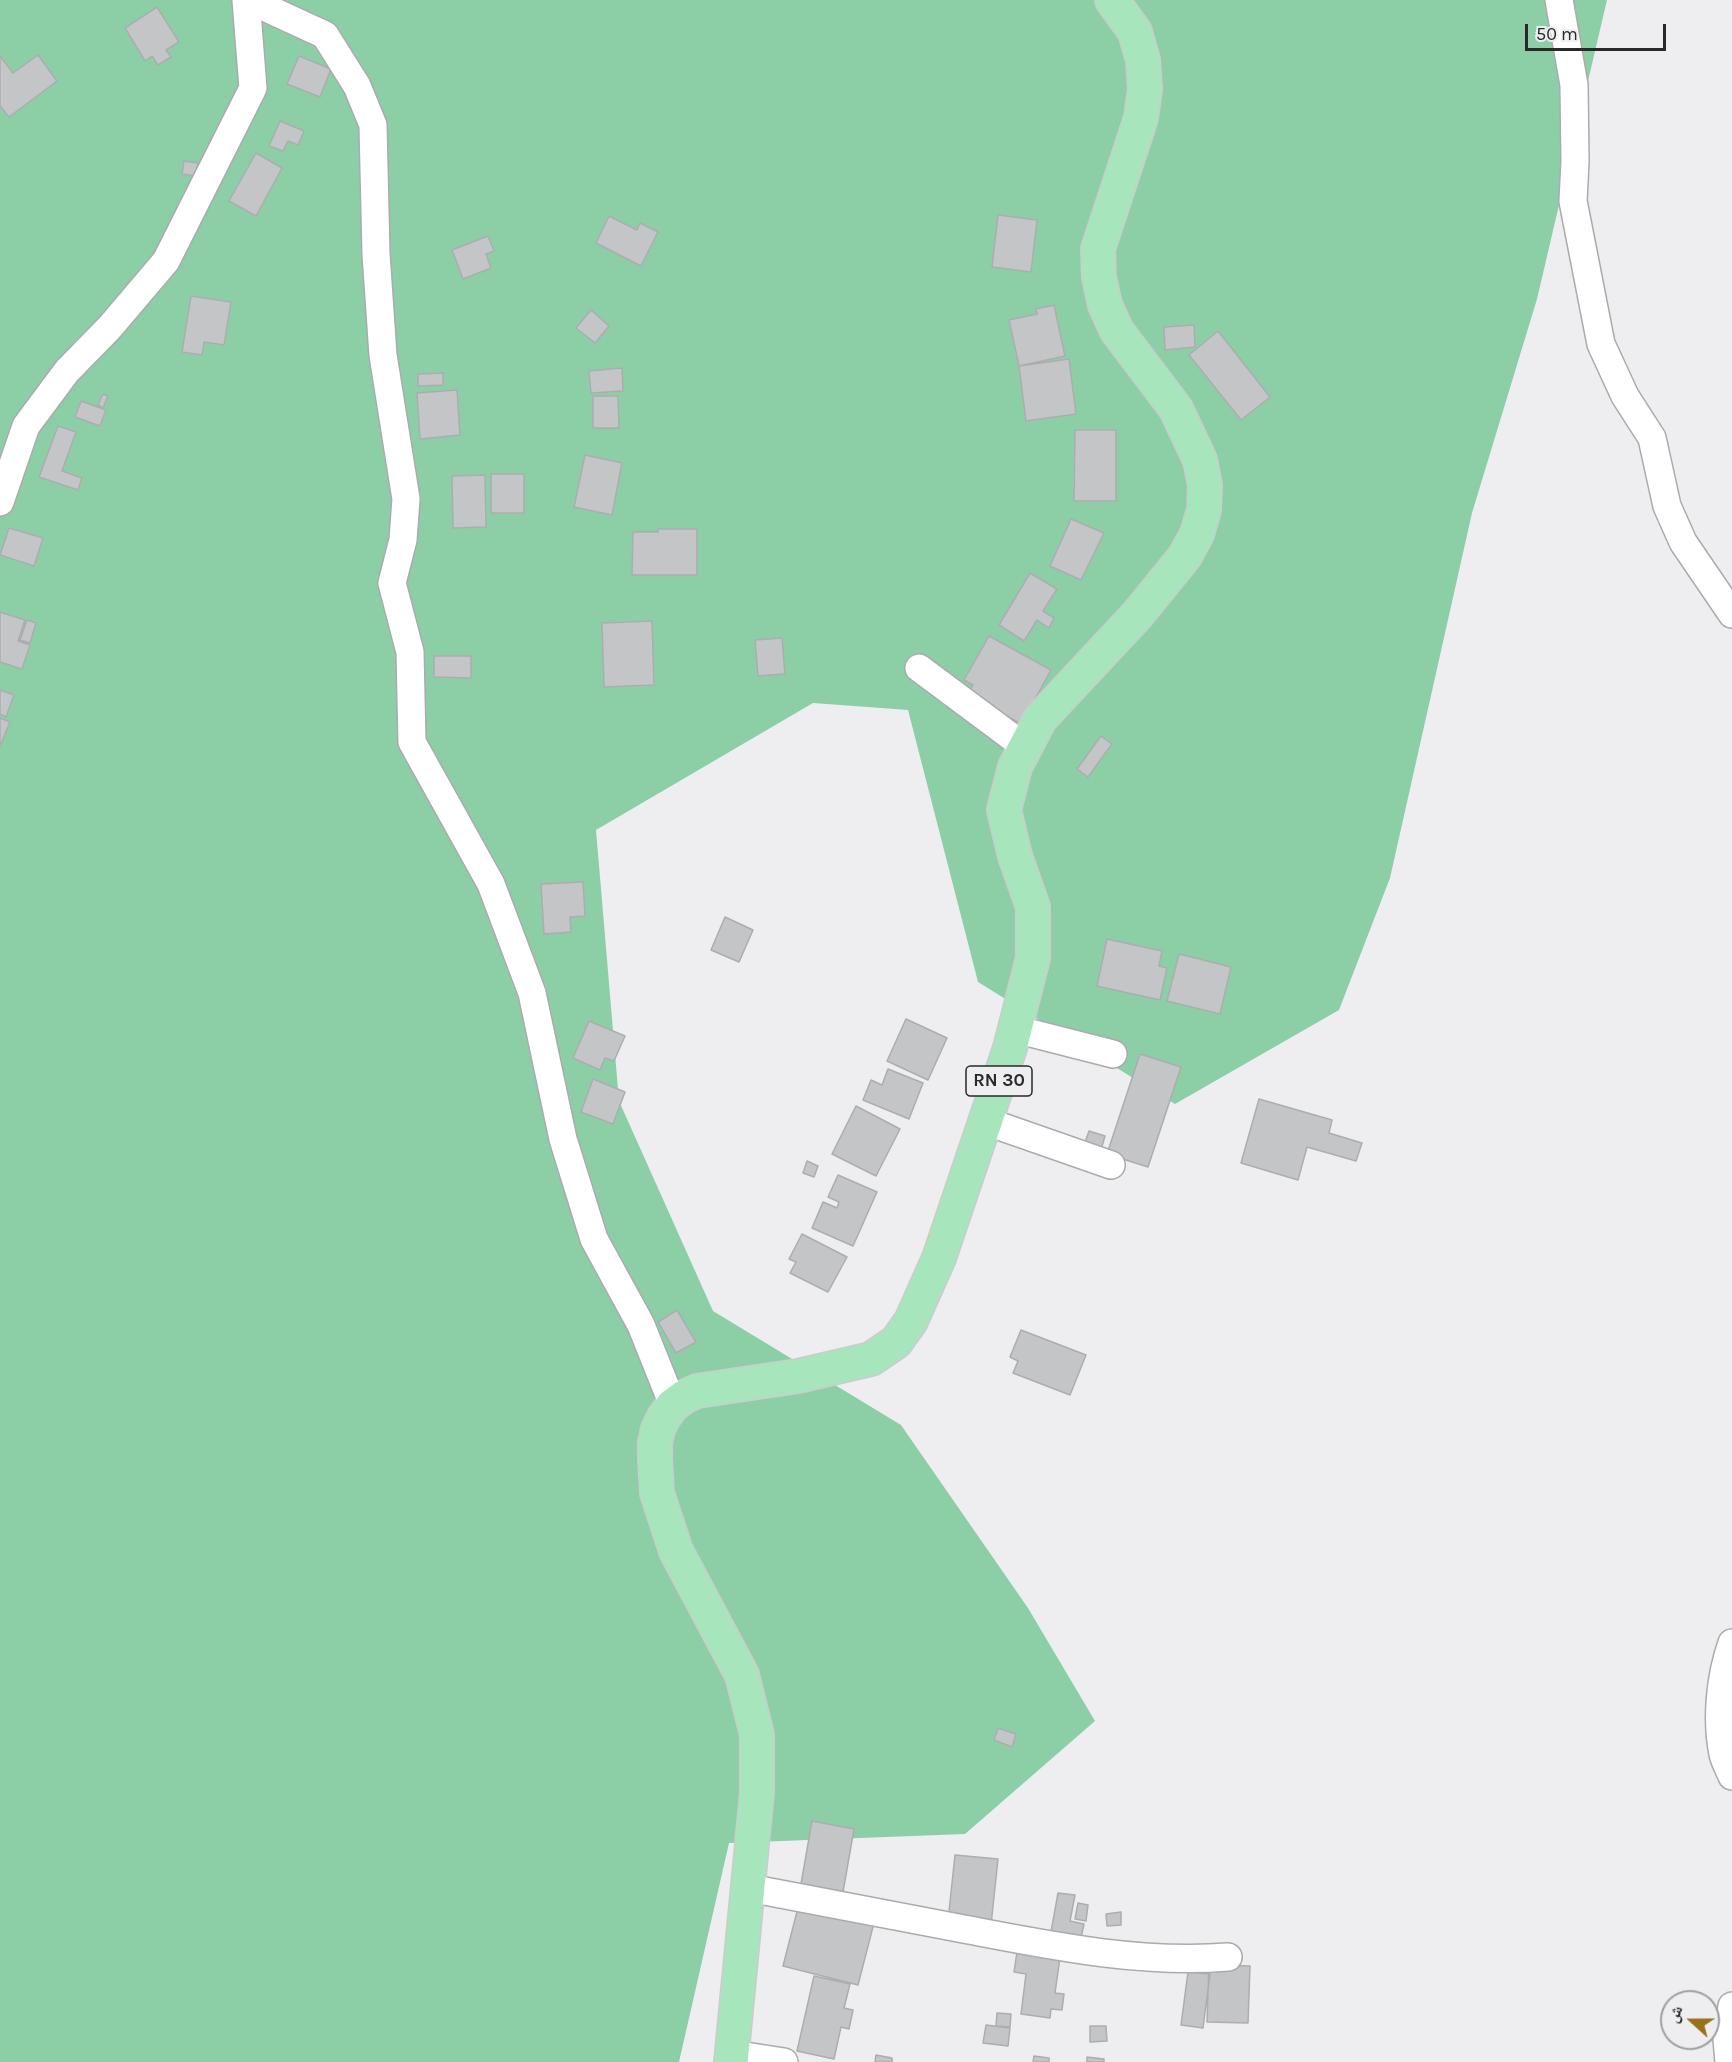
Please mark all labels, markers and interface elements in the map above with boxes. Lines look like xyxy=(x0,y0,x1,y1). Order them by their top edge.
scale bar xyxy=(1528,12,1669,50)
text: 50 m xyxy=(1536,23,1578,45)
road number: RN 30 xyxy=(966,1066,1032,1096)
north arrow xyxy=(1660,1990,1720,2050)
text: ش xyxy=(1663,2003,1687,2025)

